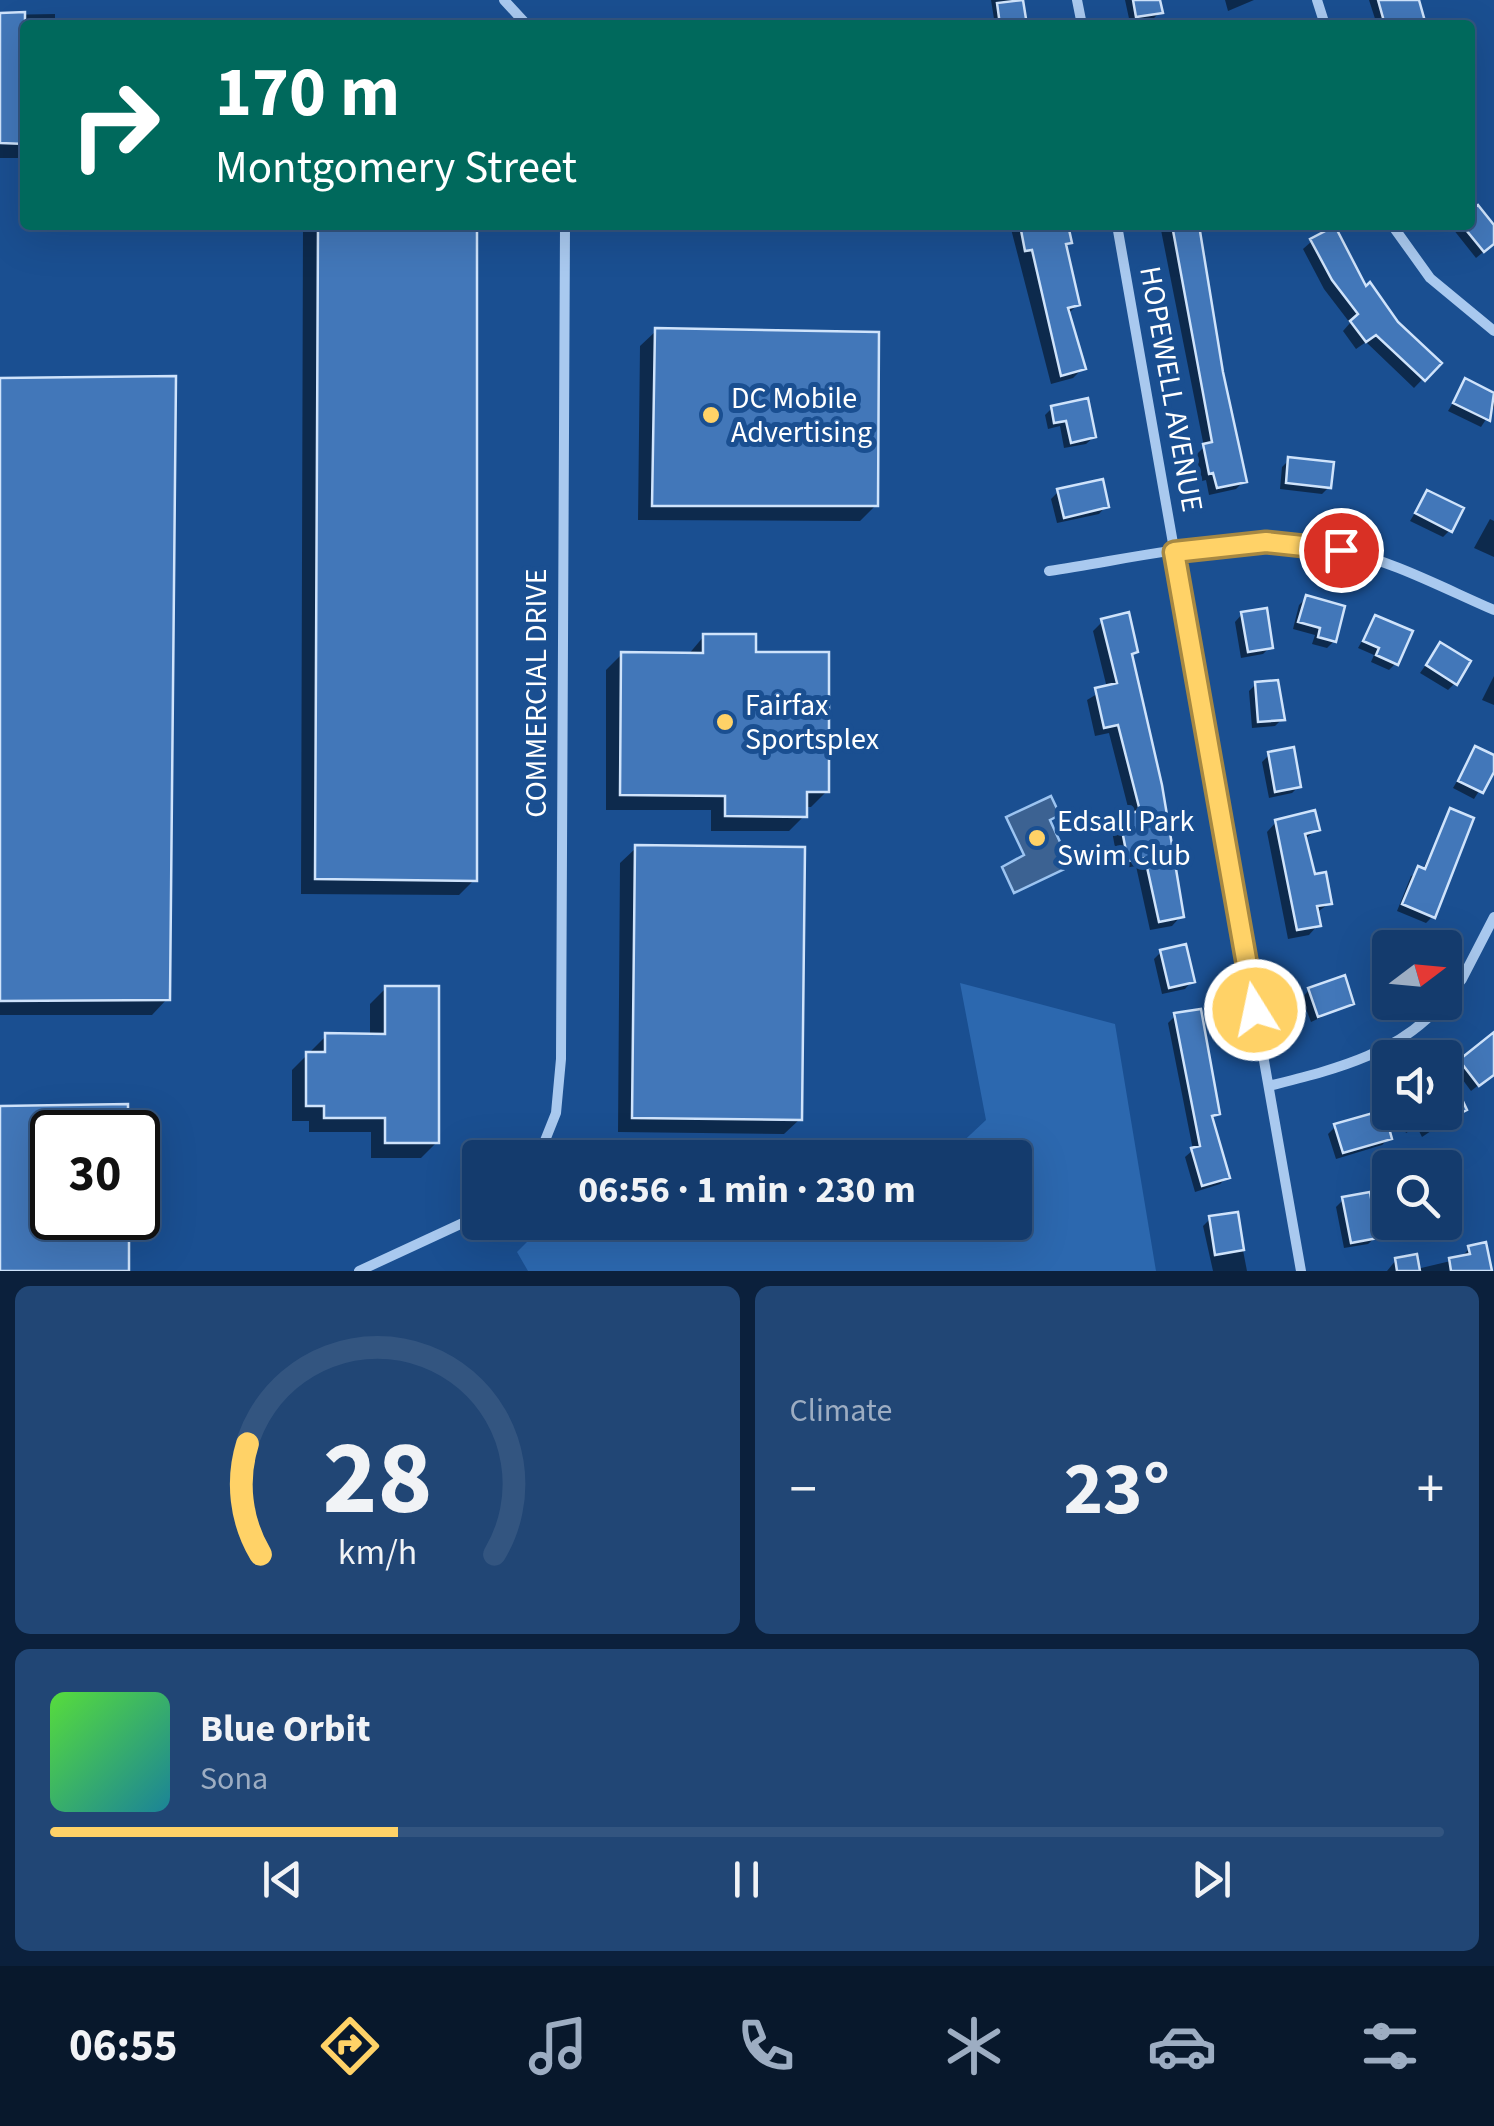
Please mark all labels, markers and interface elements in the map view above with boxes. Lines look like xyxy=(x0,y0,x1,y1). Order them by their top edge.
text: 170 m xyxy=(215,43,400,143)
icon: right xyxy=(50,60,180,190)
text: Montgomery Street xyxy=(215,136,577,200)
street label: HOPEWELL AVENUE xyxy=(1128,263,1214,515)
place label: DC Mobile Advertising xyxy=(731,377,872,454)
marker: DC Mobile Advertising xyxy=(700,404,722,426)
pin xyxy=(1299,508,1384,593)
icon: arrive xyxy=(1314,523,1369,578)
street label: COMMERCIAL DRIVE xyxy=(515,568,558,818)
place label: Fairfax Sportsplex xyxy=(745,684,879,761)
marker: Fairfax Sportsplex xyxy=(714,711,736,733)
place label: Edsall Park Swim Club xyxy=(1057,800,1194,877)
marker: Edsall Park Swim Club xyxy=(1026,827,1048,849)
north arrow xyxy=(1372,930,1462,1020)
map controls xyxy=(1372,930,1462,1240)
position arrow xyxy=(1203,958,1307,1062)
button: sound xyxy=(1372,1040,1462,1130)
speed limit sign: 30 xyxy=(30,1110,160,1240)
button: search xyxy=(1372,1150,1462,1240)
text: 06:56 · 1 min · 230 m xyxy=(578,1163,916,1217)
text: Climate xyxy=(790,1388,892,1434)
text: 28 xyxy=(322,1406,432,1554)
text: 23° xyxy=(1063,1436,1170,1543)
text: − xyxy=(790,1451,817,1529)
text: + xyxy=(1417,1451,1444,1529)
text: km/h xyxy=(338,1527,417,1578)
text: Blue Orbit xyxy=(200,1702,371,1756)
text: Sona xyxy=(200,1756,268,1802)
icon: previous xyxy=(255,1852,310,1907)
icon: pause xyxy=(719,1852,774,1907)
icon: next xyxy=(1184,1852,1239,1907)
icon: directions xyxy=(315,2011,385,2081)
icon: music xyxy=(523,2011,593,2081)
icon: phone xyxy=(731,2011,801,2081)
icon: climate xyxy=(939,2011,1009,2081)
icon: car xyxy=(1147,2011,1217,2081)
icon: filters xyxy=(1355,2011,1425,2081)
text: 06:55 xyxy=(69,2014,178,2078)

